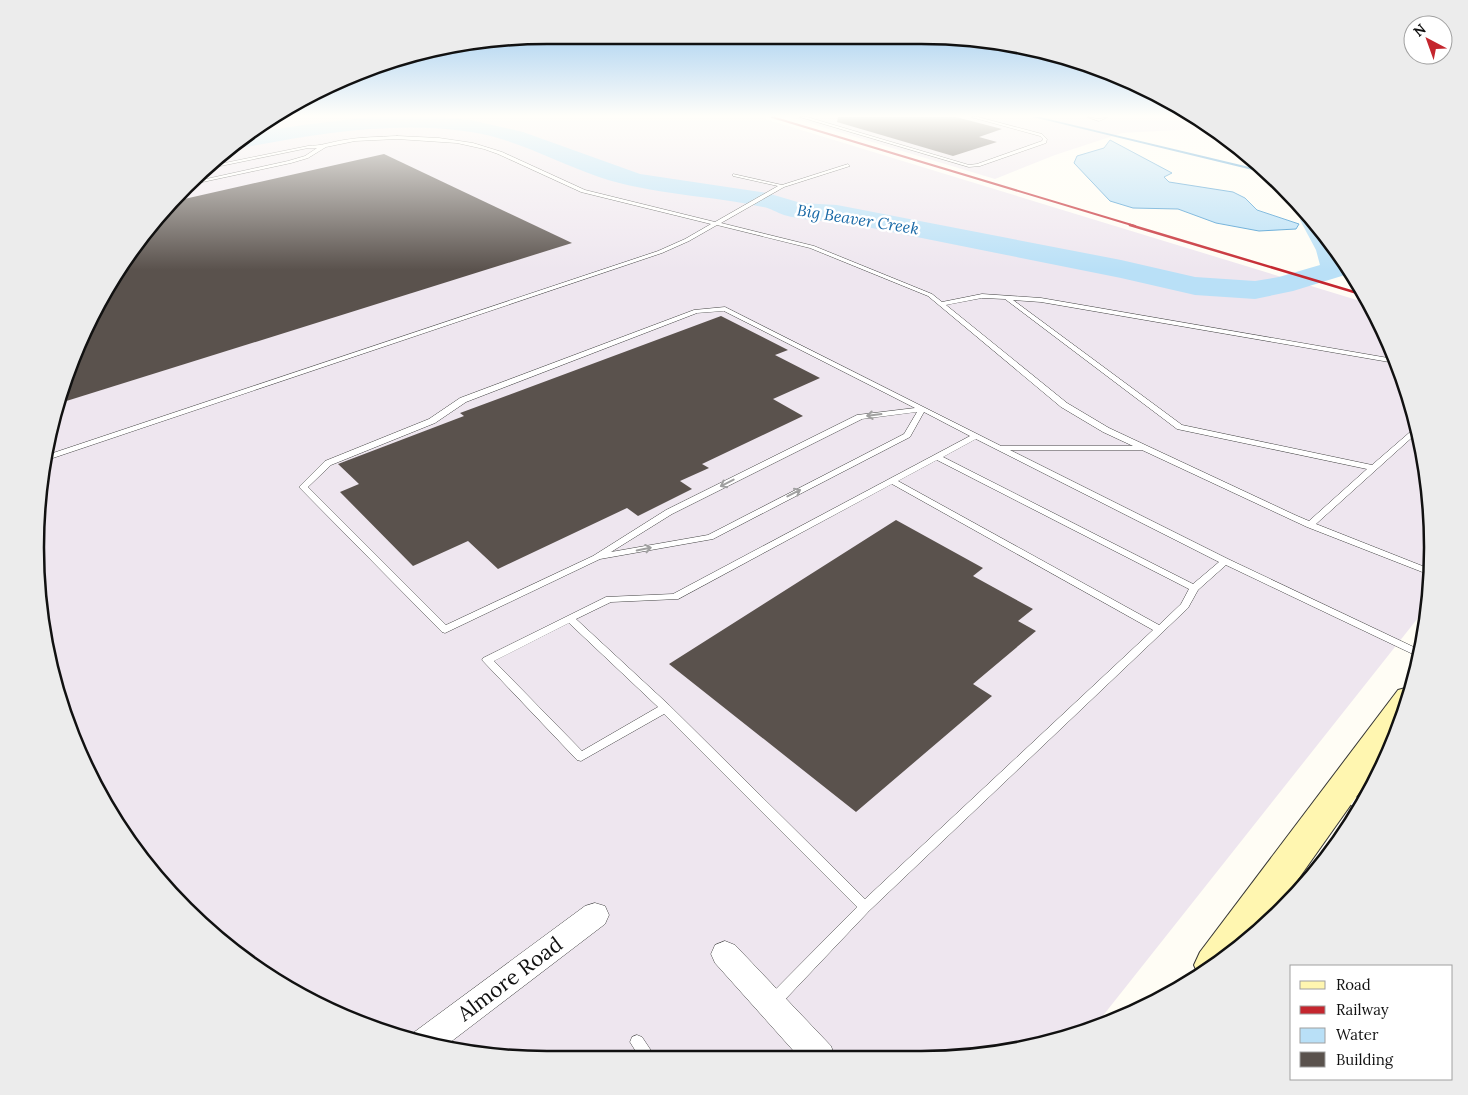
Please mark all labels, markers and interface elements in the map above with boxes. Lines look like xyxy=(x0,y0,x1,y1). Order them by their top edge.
north arrow xyxy=(1403,15,1453,65)
text: N xyxy=(1409,20,1430,41)
water label: Big Beaver Creek xyxy=(796,199,920,239)
one-way arrow xyxy=(866,410,882,420)
one-way arrow xyxy=(720,479,735,488)
one-way arrow xyxy=(787,488,802,498)
one-way arrow xyxy=(635,544,651,554)
street label: Almore Road xyxy=(451,930,568,1027)
legend xyxy=(1290,965,1453,1080)
text: Road xyxy=(1336,975,1371,994)
text: Railway xyxy=(1336,1000,1389,1019)
text: Water xyxy=(1336,1025,1379,1044)
text: Building xyxy=(1336,1050,1394,1069)

